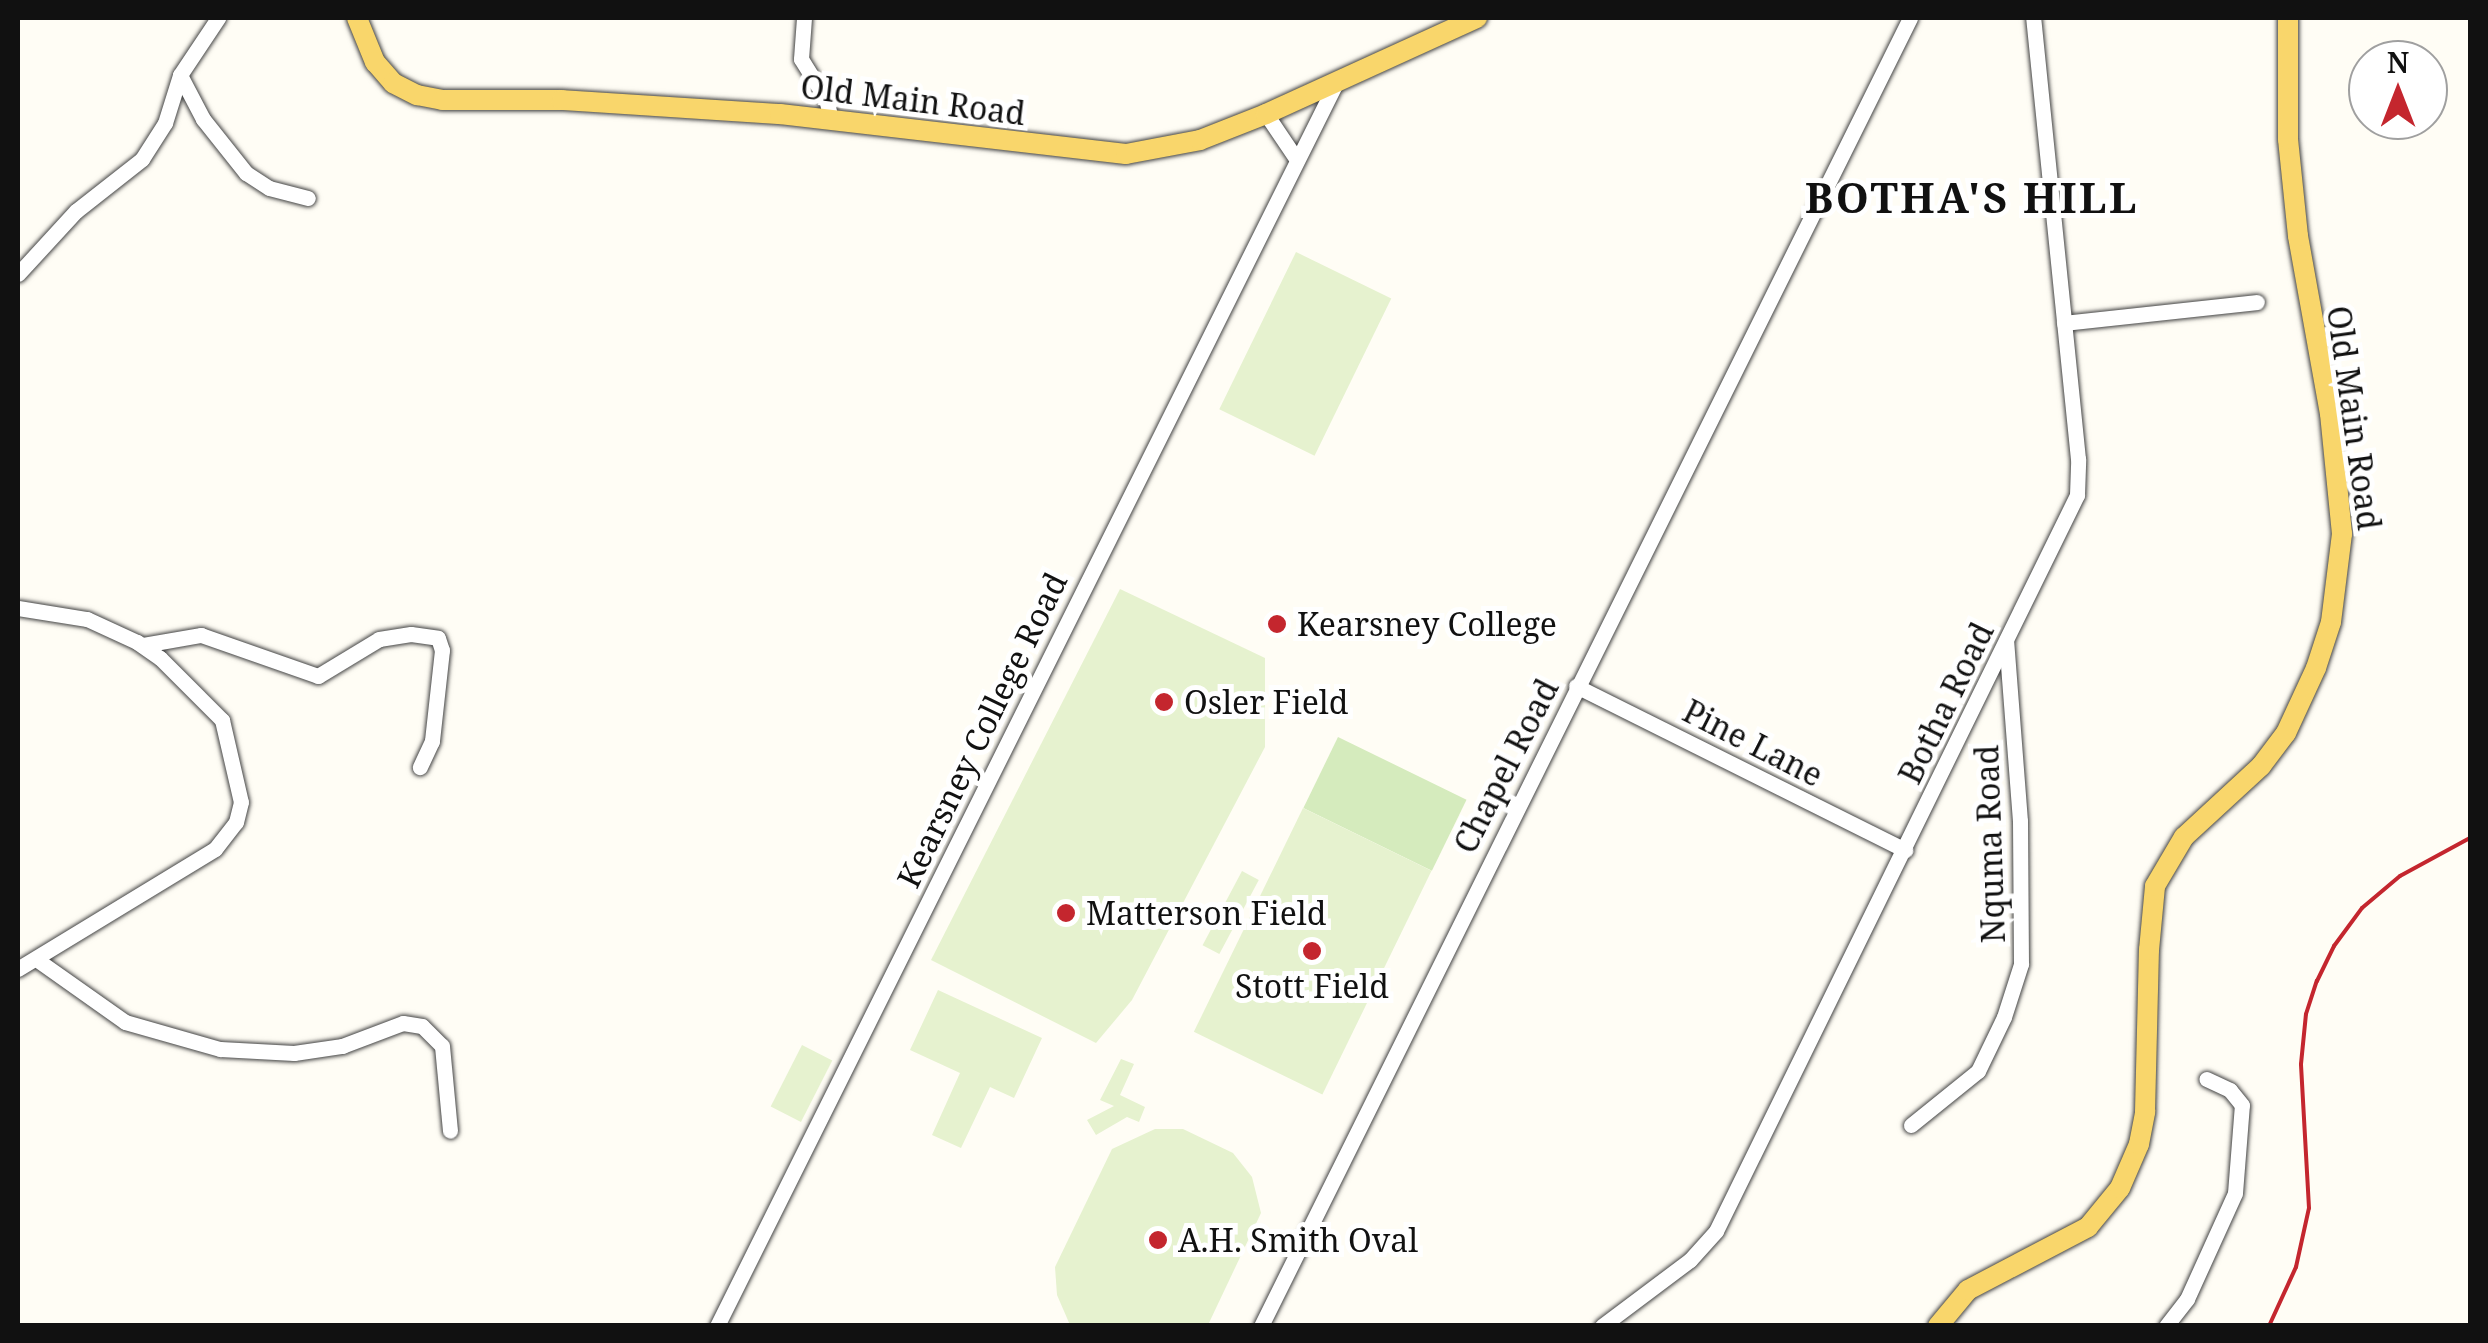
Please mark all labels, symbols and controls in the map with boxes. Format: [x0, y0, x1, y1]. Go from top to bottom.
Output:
north arrow [2348, 40, 2448, 140]
text: N [2387, 43, 2409, 81]
street label: Old Main Road [799, 67, 1027, 133]
district label: BOTHA'S HILL [1805, 172, 2139, 222]
street label: Old Main Road [2319, 303, 2389, 533]
street label: Kearsney College Road [889, 566, 1075, 894]
place label: Kearsney College [1297, 605, 1557, 643]
marker: Kearsney College [1266, 613, 1288, 635]
street label: Botha Road [1891, 616, 2001, 790]
street label: Chapel Road [1446, 673, 1566, 859]
place label: Osler Field [1184, 683, 1348, 721]
marker: Osler Field [1153, 691, 1175, 713]
street label: Pine Lane [1677, 692, 1829, 794]
street label: Nquma Road [1967, 744, 2013, 944]
place label: Matterson Field [1086, 894, 1326, 932]
marker: Matterson Field [1055, 902, 1077, 924]
marker: Stott Field [1301, 940, 1323, 962]
place label: Stott Field [1235, 967, 1389, 1005]
place label: A.H. Smith Oval [1178, 1221, 1418, 1259]
marker: A.H. Smith Oval [1147, 1229, 1169, 1251]

